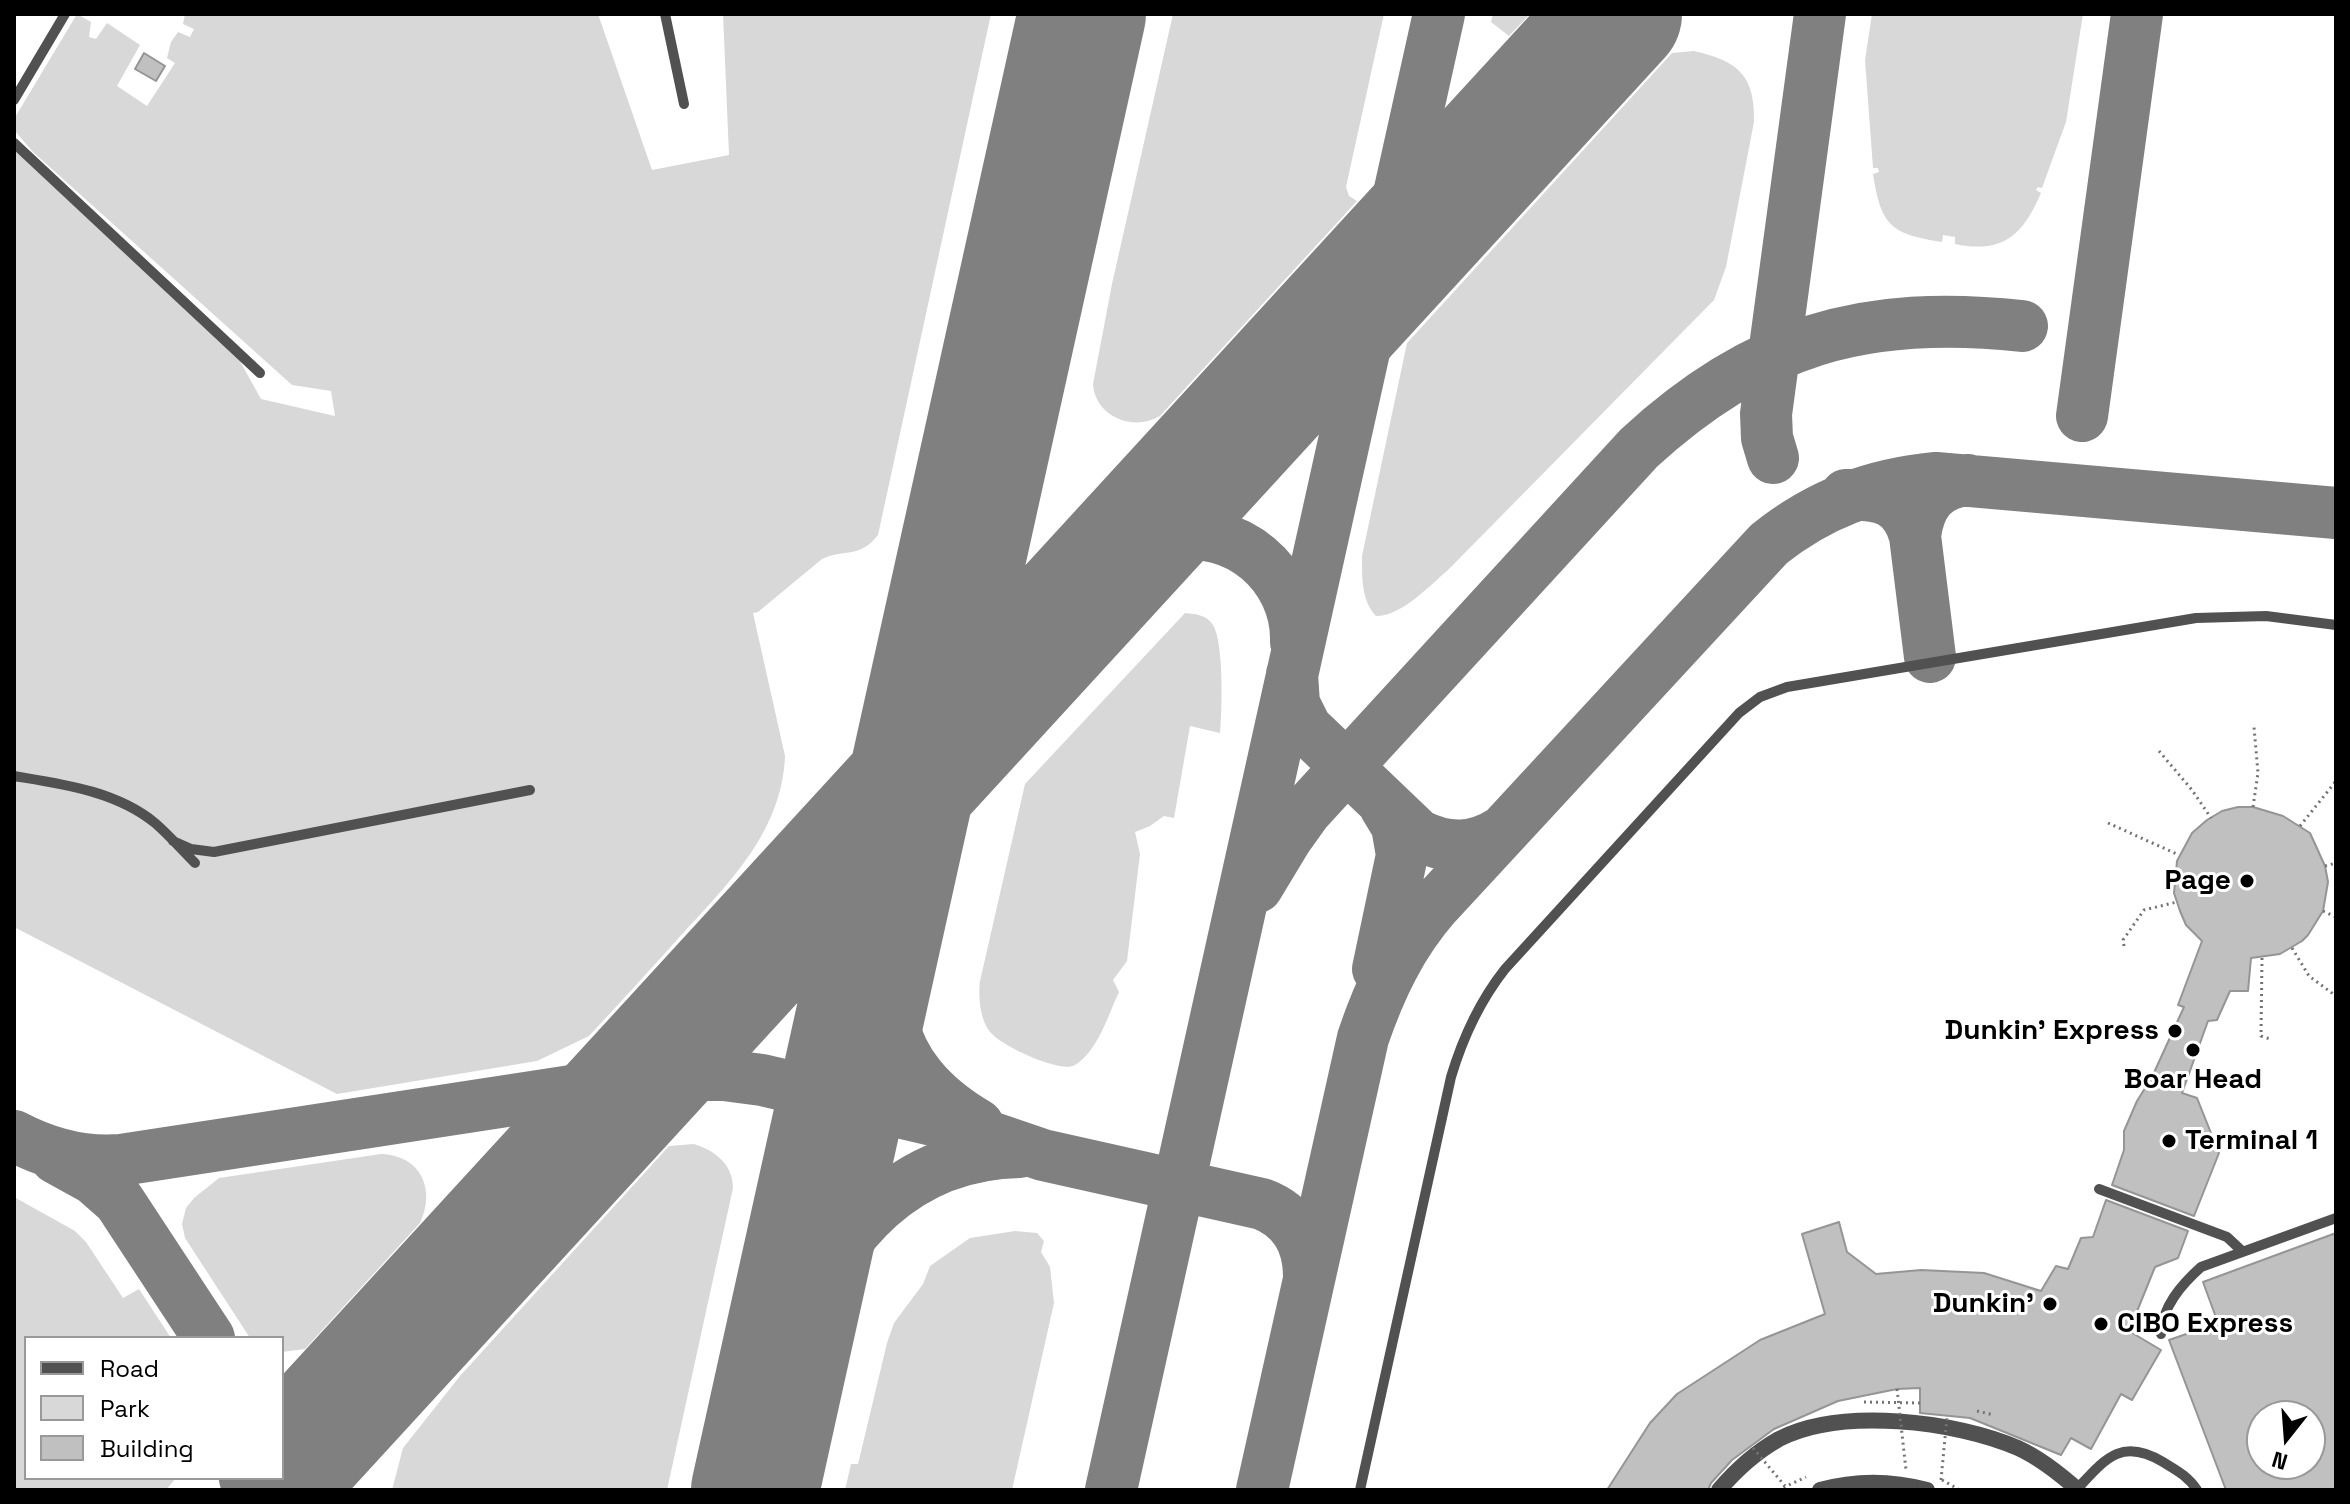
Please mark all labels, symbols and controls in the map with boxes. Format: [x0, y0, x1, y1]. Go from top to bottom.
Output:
place label: Page [2164, 864, 2231, 898]
marker: Page [2238, 872, 2256, 890]
place label: Dunkin' Express [1944, 1014, 2159, 1048]
marker: Dunkin' Express [2166, 1022, 2184, 1040]
marker: Boar Head [2184, 1041, 2202, 1059]
place label: Boar Head [2124, 1063, 2262, 1097]
place label: Terminal 1 [2185, 1124, 2318, 1158]
marker: Terminal 1 [2160, 1132, 2178, 1150]
place label: Dunkin' [1933, 1287, 2034, 1321]
marker: Dunkin' [2041, 1295, 2059, 1313]
place label: CIBO Express [2117, 1307, 2293, 1341]
marker: CIBO Express [2092, 1315, 2110, 1333]
legend [24, 1336, 284, 1480]
text: Road [100, 1353, 159, 1384]
text: Park [100, 1393, 150, 1424]
north arrow [2246, 1400, 2326, 1480]
text: Building [100, 1433, 194, 1464]
text: N [2268, 1445, 2291, 1477]

